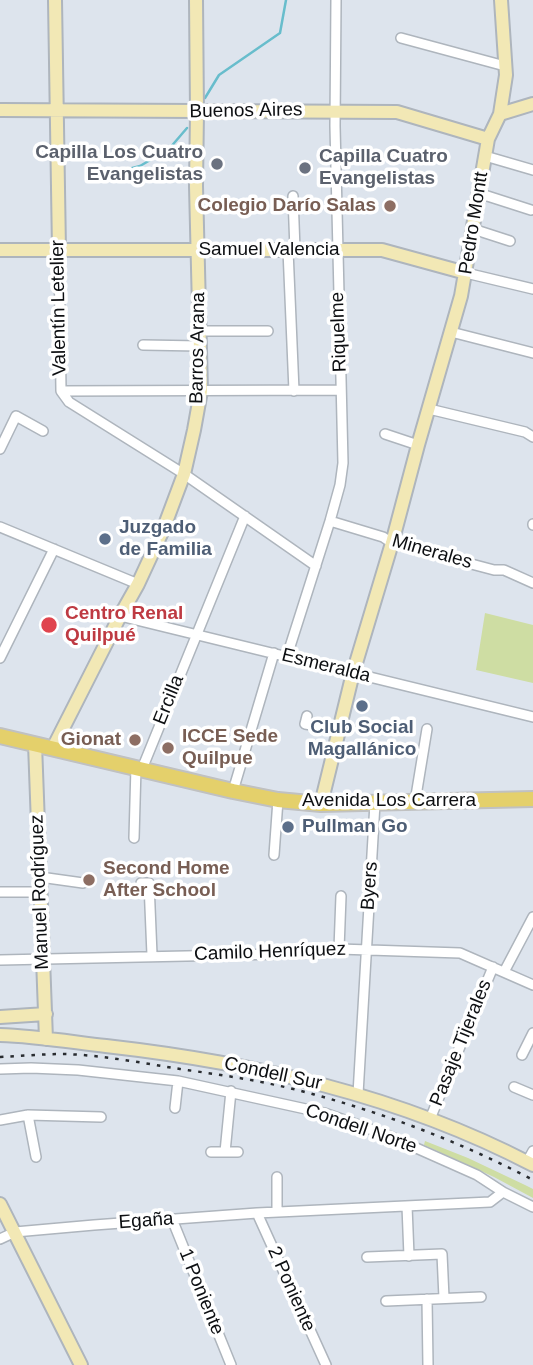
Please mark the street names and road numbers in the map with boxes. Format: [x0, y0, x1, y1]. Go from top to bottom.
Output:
street label: Buenos Aires [189, 99, 303, 123]
street label: Pedro Montt [455, 170, 493, 276]
street label: Samuel Valencia [198, 239, 340, 261]
street label: Valentín Letelier [46, 240, 72, 376]
street label: Riquelme [326, 291, 352, 373]
street label: Barros Arana [186, 292, 210, 404]
street label: Minerales [389, 530, 475, 574]
street label: Esmeralda [279, 644, 373, 688]
street label: Ercilla [149, 672, 189, 728]
street label: Avenida Los Carrera [302, 790, 476, 812]
street label: Manuel Rodríguez [26, 814, 54, 970]
street label: Byers [357, 861, 383, 911]
street label: Camilo Henríquez [194, 938, 346, 966]
street label: Pasaje Tijerales [425, 976, 497, 1110]
street label: Condell Sur [222, 1053, 324, 1095]
street label: Condell Norte [302, 1099, 420, 1159]
street label: Egaña [118, 1208, 174, 1234]
street label: 2 Poniente [262, 1243, 320, 1335]
street label: 1 Poniente [173, 1246, 229, 1338]

